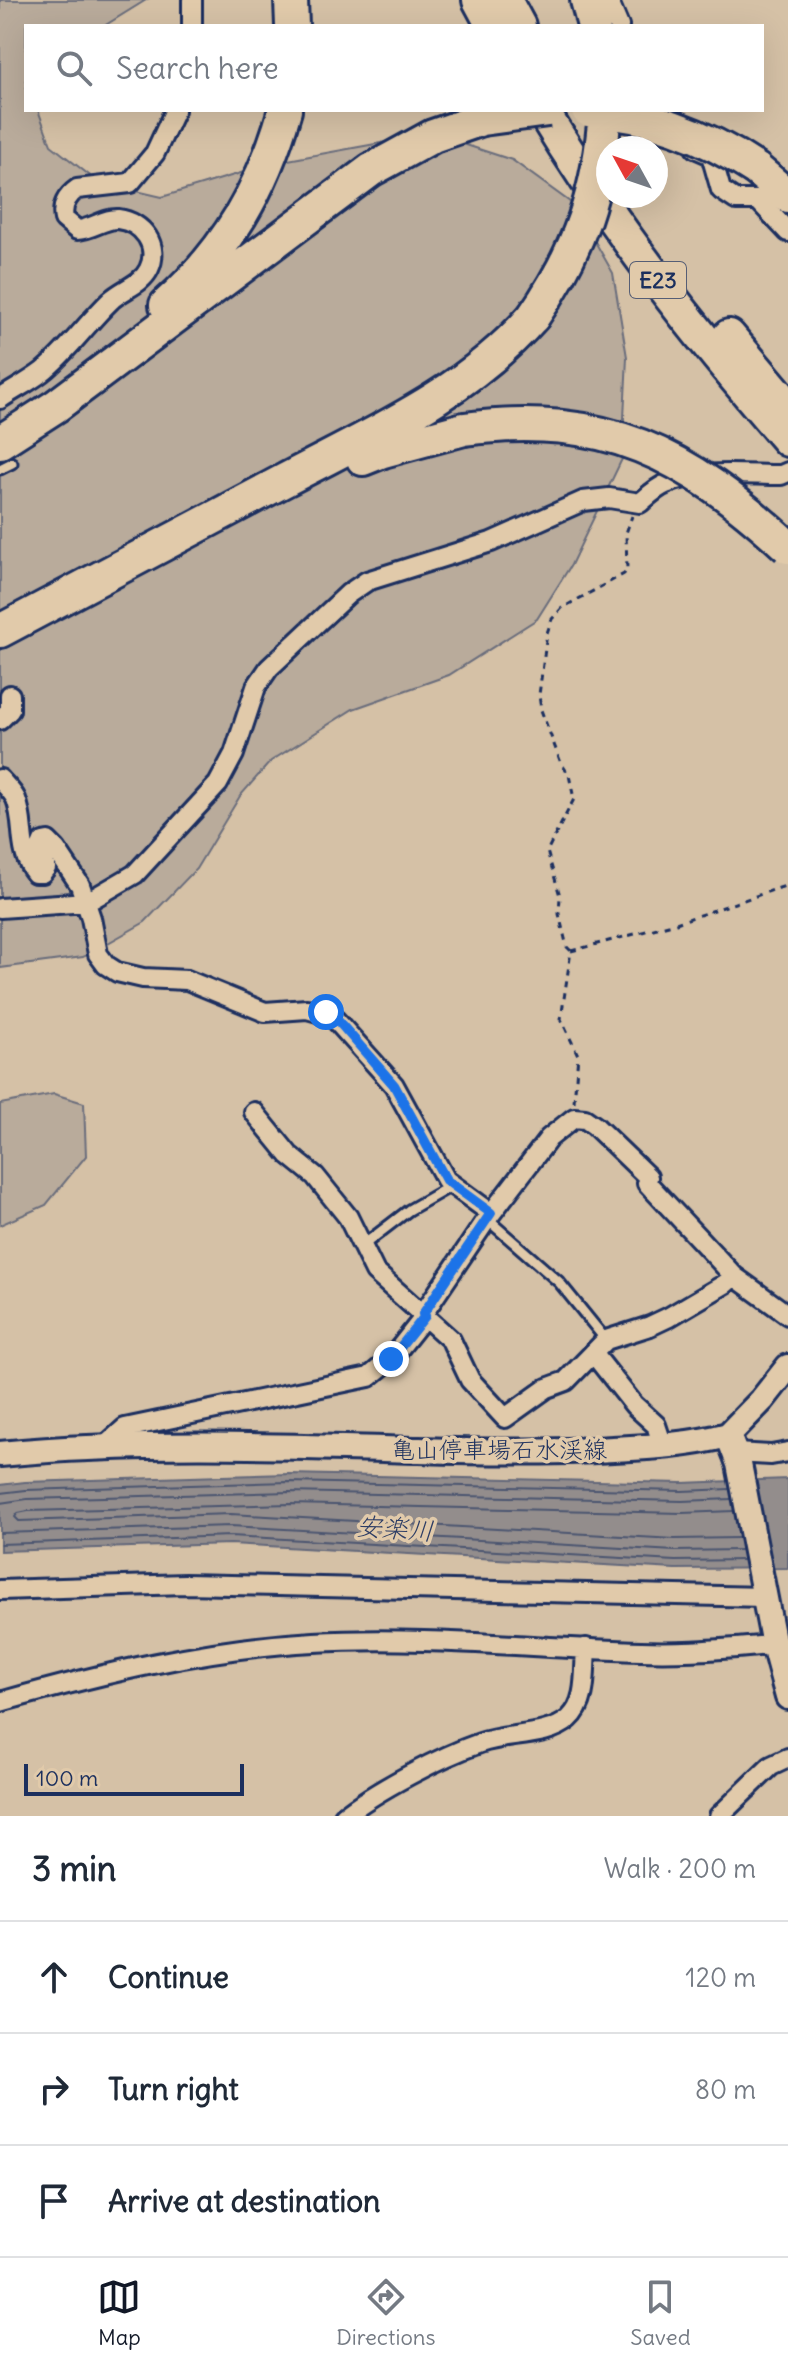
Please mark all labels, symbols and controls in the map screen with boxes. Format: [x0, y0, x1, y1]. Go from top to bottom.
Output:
search box [24, 24, 764, 112]
icon: search [52, 46, 96, 90]
text: Search here [116, 49, 279, 87]
north arrow [596, 136, 668, 208]
road number: E23 [630, 262, 686, 298]
route start [308, 994, 344, 1030]
route end [373, 1341, 409, 1377]
street label: 亀山停車場石水渓線 [391, 1434, 607, 1464]
water label: 安楽川 [355, 1509, 435, 1547]
scale bar [24, 1760, 244, 1796]
text: 100 m [36, 1764, 98, 1792]
text: 3 min [32, 1847, 117, 1890]
text: Walk · 200 m [604, 1852, 756, 1885]
icon: ahead [32, 1955, 76, 1999]
text: Continue [108, 1958, 229, 1996]
text: 120 m [685, 1961, 756, 1994]
icon: right [32, 2067, 76, 2111]
text: Turn right [108, 2070, 239, 2108]
text: 80 m [695, 2073, 756, 2106]
icon: arrive [32, 2179, 76, 2223]
text: Arrive at destination [108, 2182, 380, 2220]
tab: Map [97, 2275, 141, 2351]
tab: Directions [336, 2275, 436, 2351]
tab: Saved [630, 2275, 691, 2351]

